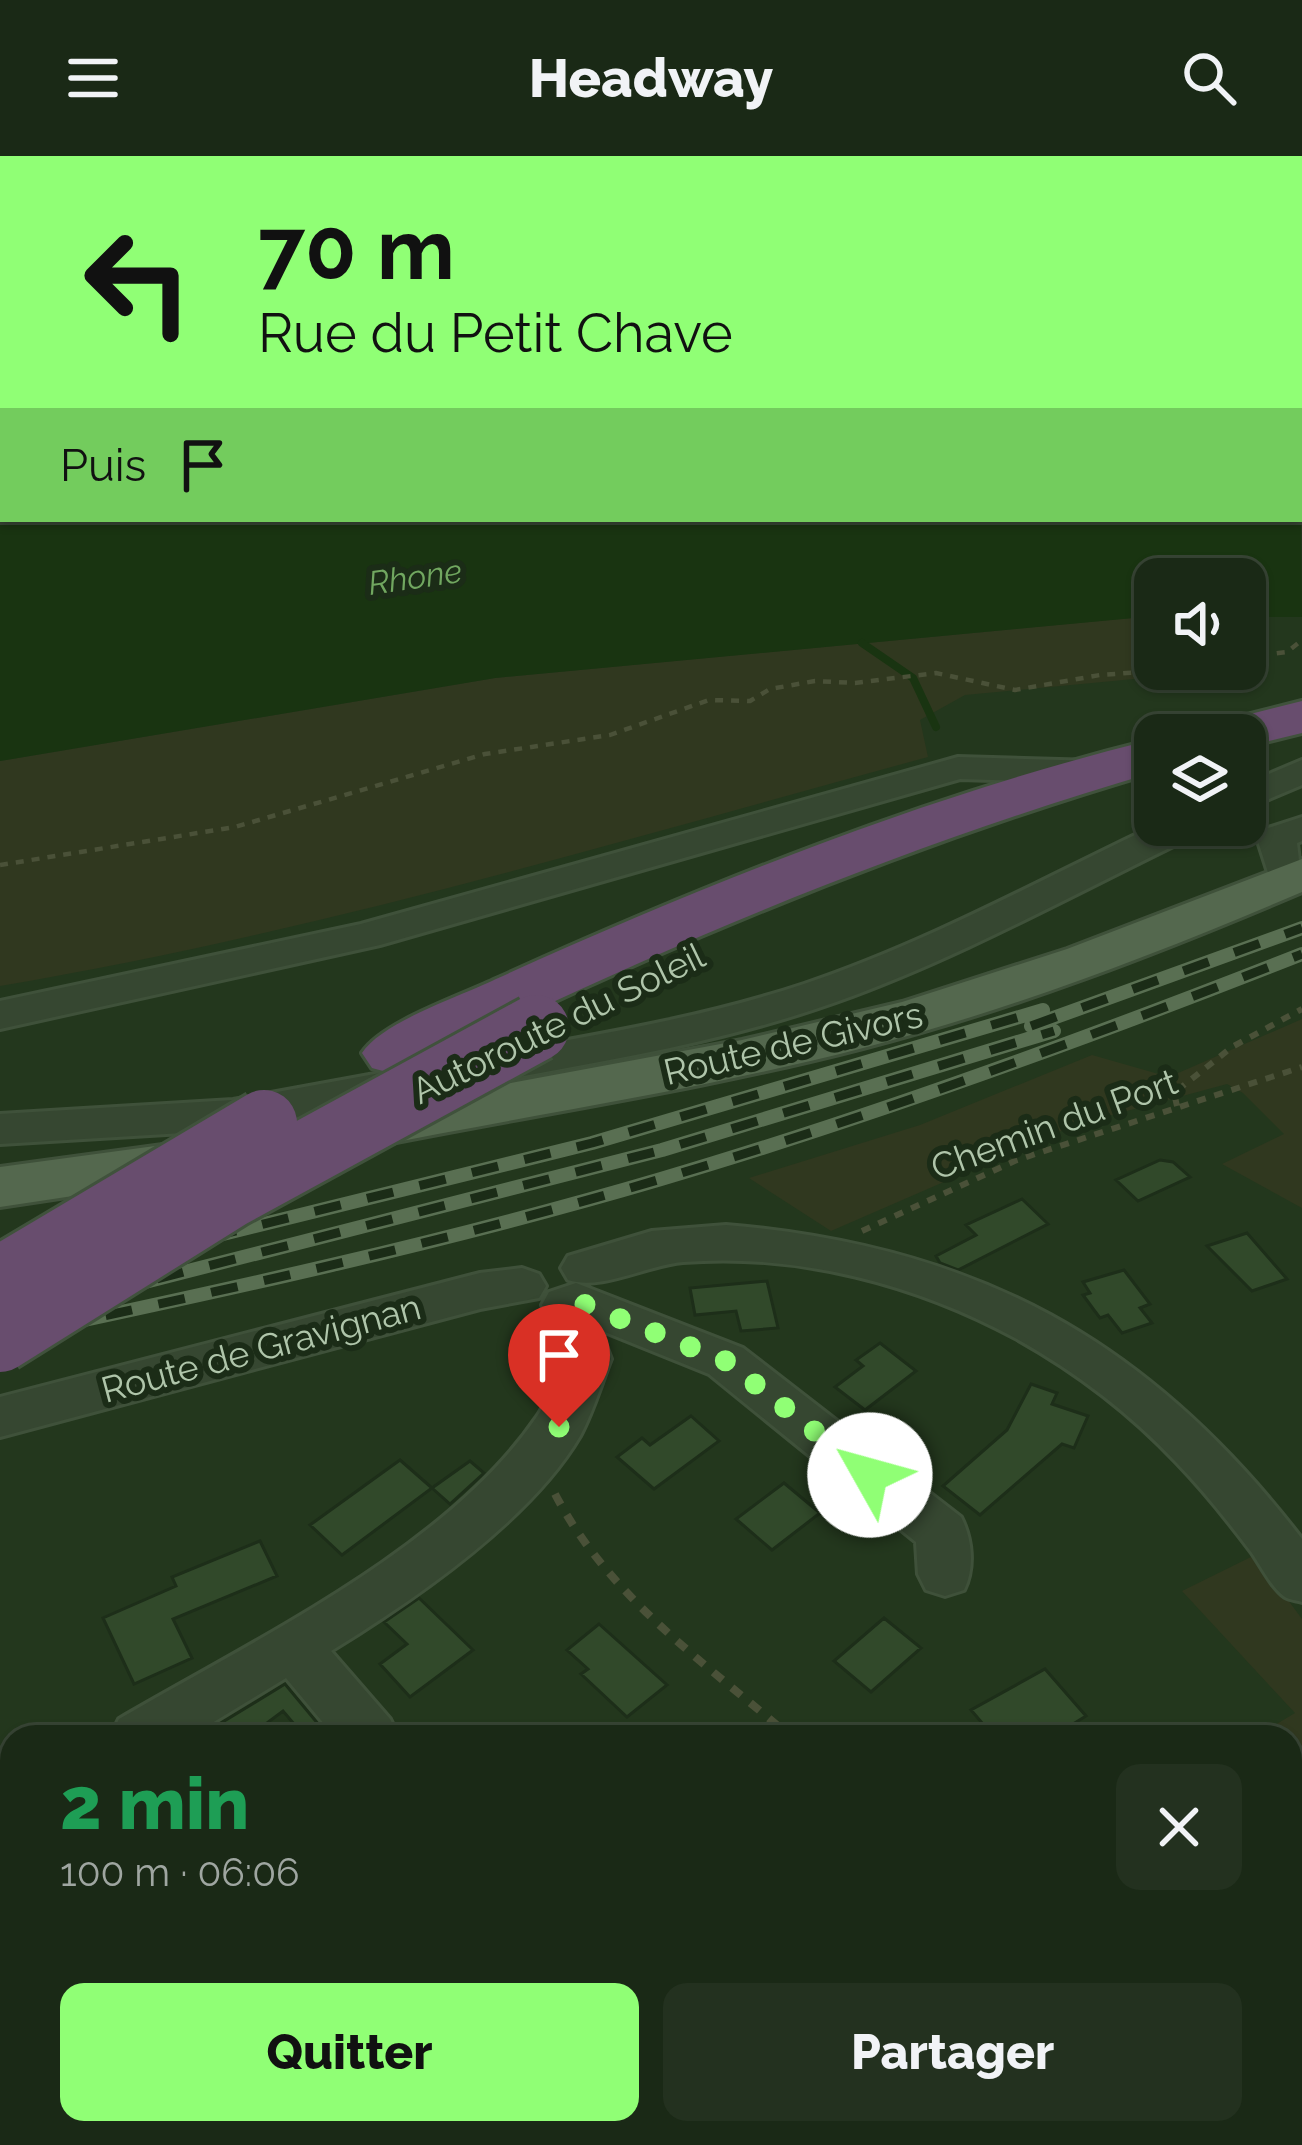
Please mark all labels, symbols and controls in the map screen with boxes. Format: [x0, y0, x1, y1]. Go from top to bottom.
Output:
icon: menu [60, 45, 126, 111]
icon: search [1176, 45, 1242, 111]
text: Headway [529, 46, 773, 110]
text: 70 m [258, 200, 455, 299]
icon: left [60, 204, 216, 360]
text: Rue du Petit Chave [258, 301, 733, 365]
icon: arrive [170, 432, 236, 498]
text: Puis [60, 439, 146, 492]
water label: Rhone [366, 551, 464, 603]
map controls [1134, 558, 1266, 846]
button: sound [1134, 558, 1266, 690]
button: layers [1134, 714, 1266, 846]
street label: Autoroute du Soleil [405, 934, 711, 1112]
street label: Route de Givors [660, 993, 926, 1093]
street label: Chemin du Port [925, 1060, 1183, 1188]
street label: Route de Gravignan [97, 1285, 425, 1411]
pin [508, 1304, 610, 1427]
icon: arrive [526, 1322, 592, 1388]
position arrow [807, 1412, 933, 1538]
text: 2 min [60, 1761, 249, 1846]
button: close [1116, 1764, 1242, 1890]
text: 100 m · 06:06 [60, 1849, 300, 1895]
button: Quitter [60, 1983, 639, 2121]
button: Partager [663, 1983, 1242, 2121]

